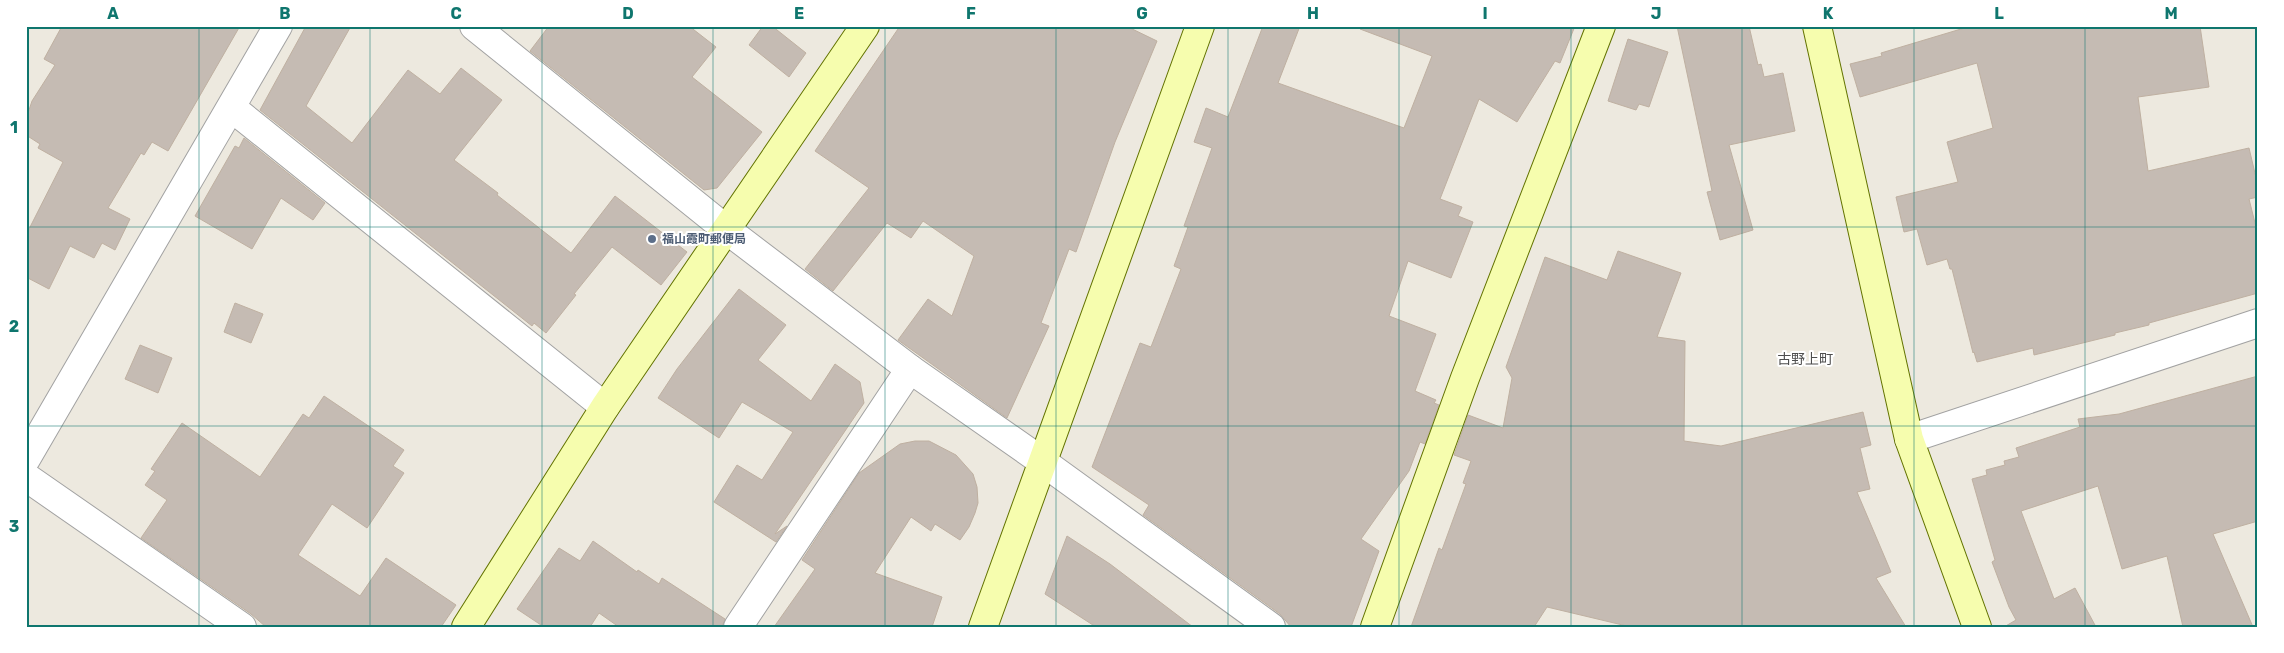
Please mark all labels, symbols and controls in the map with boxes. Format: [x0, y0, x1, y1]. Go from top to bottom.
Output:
text: A [107, 4, 119, 23]
text: B [279, 4, 291, 23]
text: C [450, 4, 462, 23]
text: D [622, 4, 634, 23]
text: E [794, 4, 804, 23]
text: F [966, 4, 976, 23]
text: G [1136, 4, 1148, 23]
text: H [1307, 4, 1319, 23]
text: I [1482, 4, 1488, 23]
text: J [1651, 4, 1661, 23]
text: K [1823, 4, 1834, 23]
text: L [1994, 4, 2004, 23]
text: M [2164, 4, 2178, 23]
text: 1 [10, 118, 18, 137]
place label: 福山霞町郵便局 [662, 232, 746, 246]
marker: 福山霞町郵便局 [646, 233, 658, 245]
text: 2 [9, 317, 19, 336]
district label: 古野上町 [1777, 351, 1833, 368]
text: 3 [9, 517, 19, 536]

